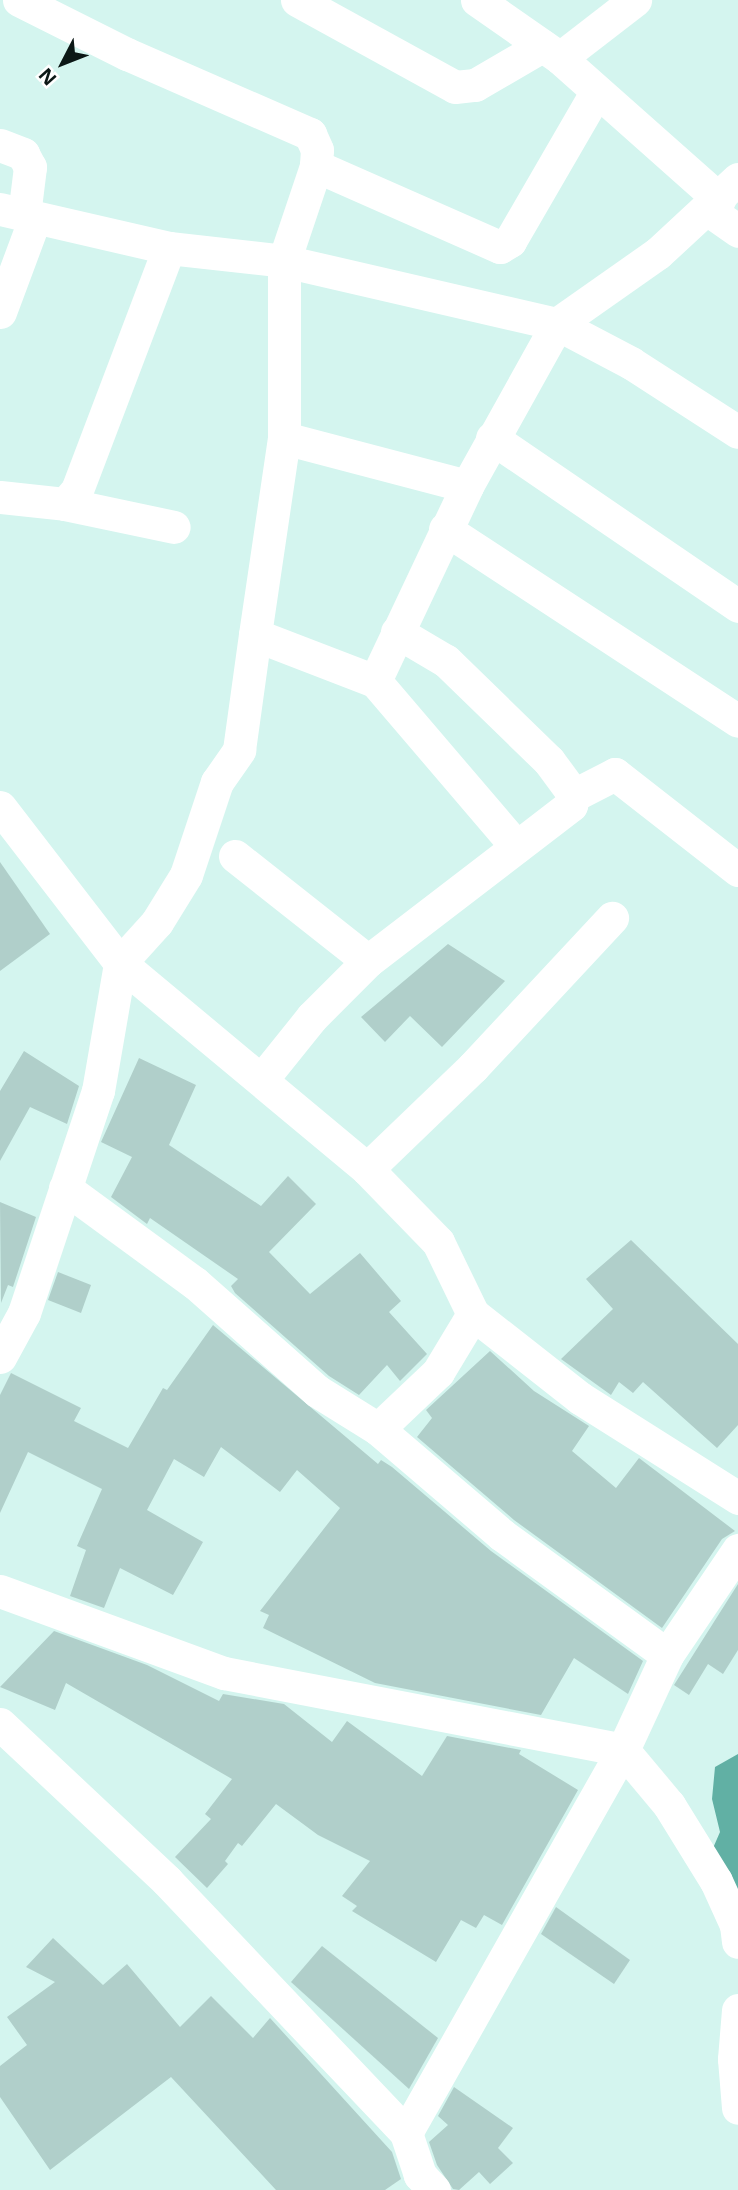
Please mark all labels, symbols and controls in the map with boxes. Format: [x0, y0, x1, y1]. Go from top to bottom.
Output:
north arrow [28, 28, 98, 98]
text: N [33, 63, 62, 91]

